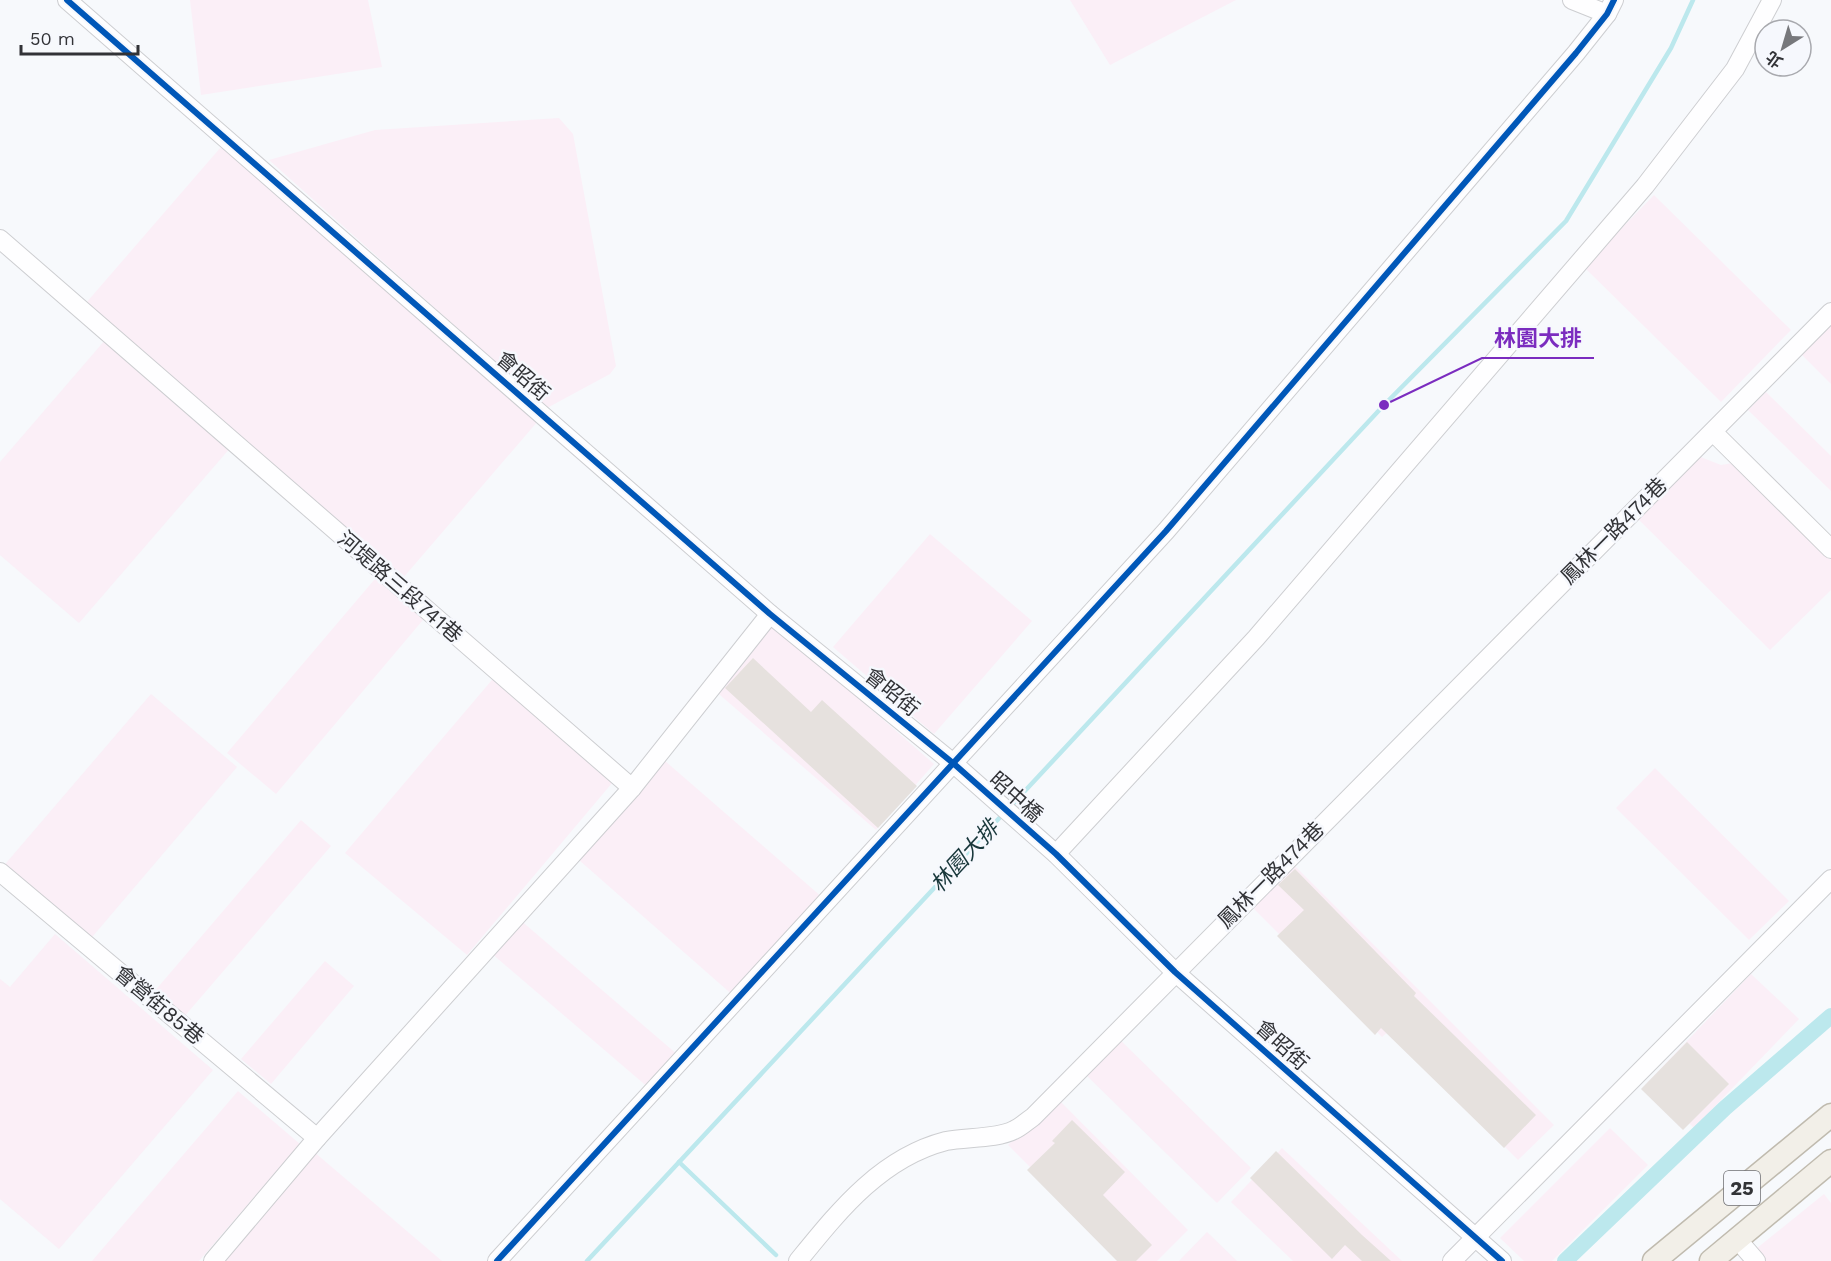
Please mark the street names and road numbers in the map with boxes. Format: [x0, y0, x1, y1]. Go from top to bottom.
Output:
street label: 會昭街 [491, 346, 555, 406]
street label: 鳳林一路474巷 [1555, 472, 1672, 589]
street label: 河堤路三段741巷 [333, 526, 468, 648]
street label: 會昭街 [860, 662, 925, 721]
street label: 昭中橋 [985, 766, 1048, 827]
street label: 鳳林一路474巷 [1212, 816, 1329, 933]
street label: 會營街85巷 [109, 960, 209, 1049]
street label: 會昭街 [1251, 1014, 1314, 1075]
road number: 25 [1724, 1171, 1760, 1205]

